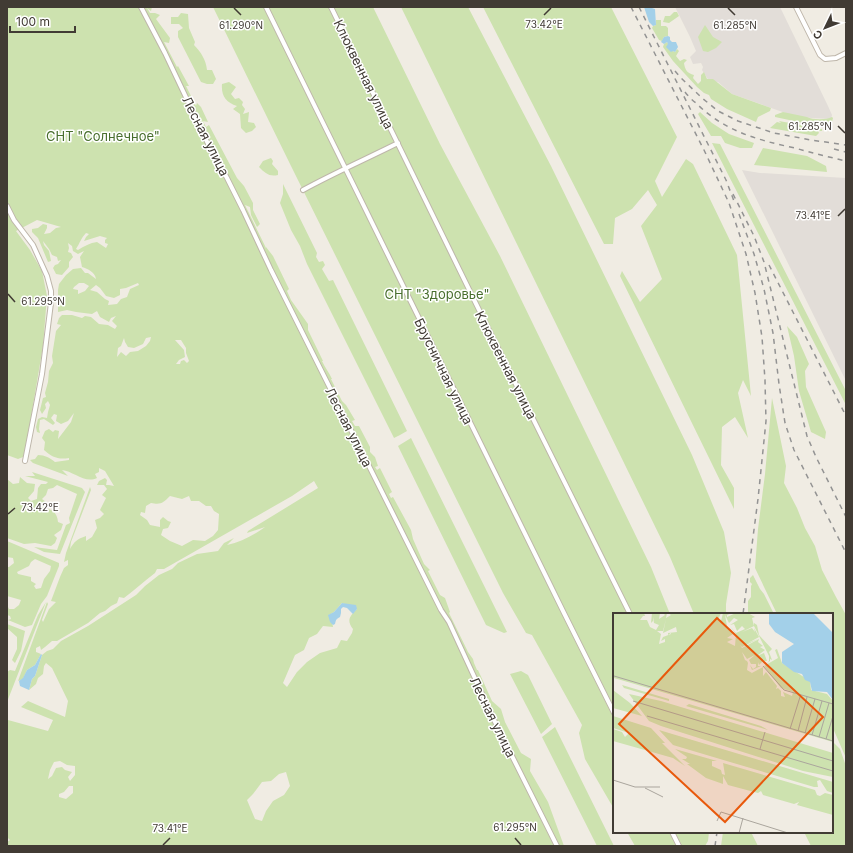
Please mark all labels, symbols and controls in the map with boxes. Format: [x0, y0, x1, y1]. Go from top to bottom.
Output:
scale bar [10, 8, 75, 34]
north arrow [805, 8, 845, 48]
text: 100 m [16, 14, 50, 29]
street label: Клюквенная улица [331, 17, 397, 131]
text: 73.42°E [525, 18, 563, 30]
text: 61.290°N [219, 19, 263, 31]
text: 61.285°N [713, 19, 757, 31]
text: С [810, 27, 826, 43]
street label: Лесная улица [179, 93, 233, 179]
text: 61.285°N [788, 120, 832, 132]
park label: СНТ "Солнечное" [46, 128, 160, 144]
text: 73.41°E [795, 209, 831, 221]
park label: СНТ "Здоровье" [384, 286, 490, 302]
text: 61.295°N [21, 295, 65, 307]
street label: Клюквенная улица [472, 308, 540, 422]
street label: Брусничная улица [411, 315, 477, 427]
street label: Лесная улица [322, 384, 376, 470]
text: 73.42°E [21, 501, 59, 513]
inset map [613, 613, 833, 833]
street label: Лесная улица [467, 674, 519, 760]
text: 61.295°N [493, 821, 537, 833]
text: 73.41°E [152, 822, 188, 834]

